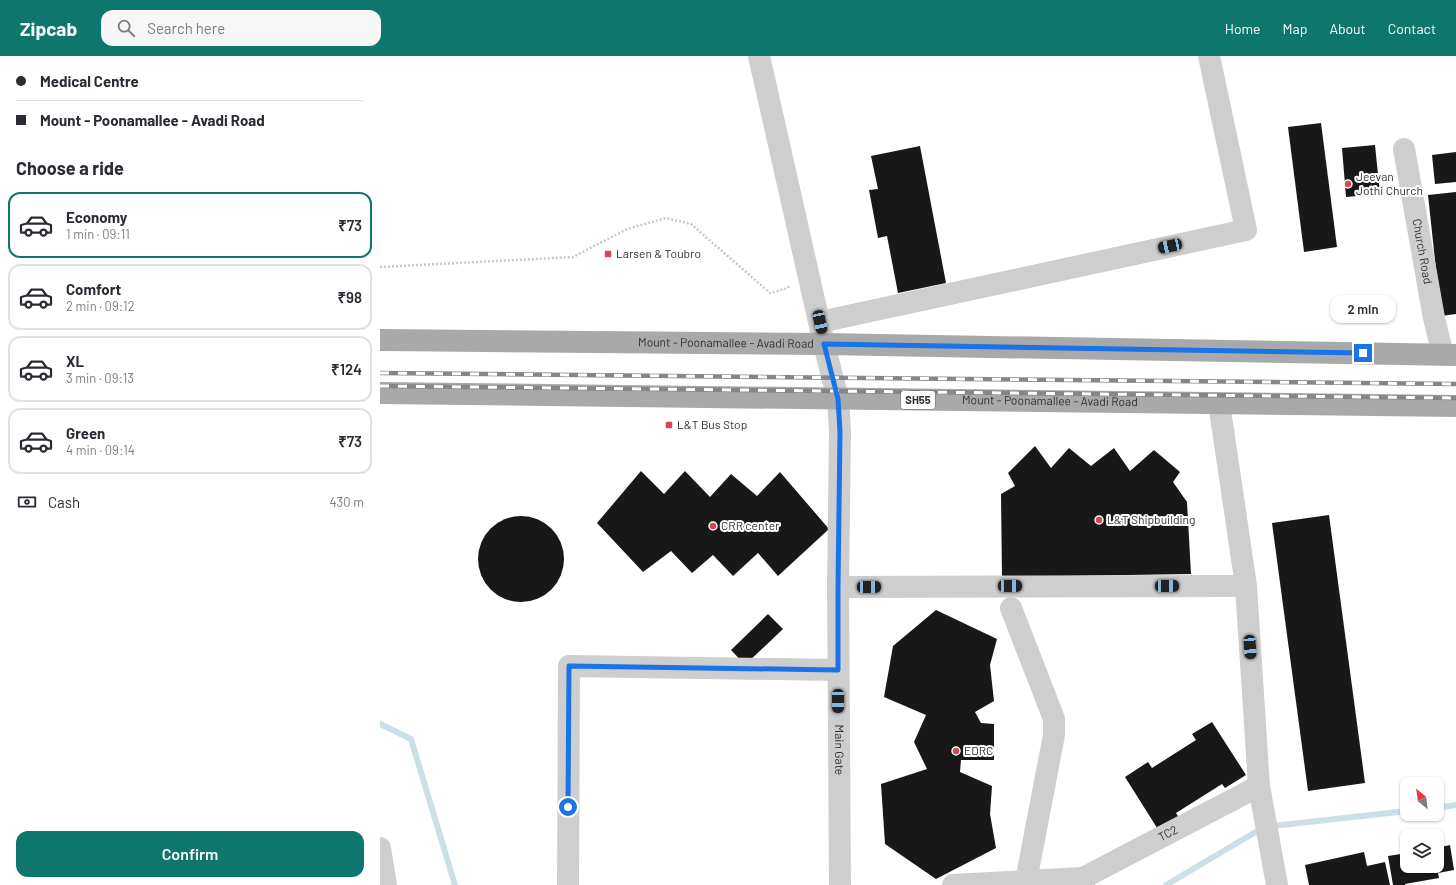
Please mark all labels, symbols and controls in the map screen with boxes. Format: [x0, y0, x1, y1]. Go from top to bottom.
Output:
search box [101, 10, 381, 46]
text: Zipcab [20, 17, 77, 40]
icon: search [115, 17, 137, 39]
text: Search here [147, 19, 225, 37]
text: Home [1225, 20, 1261, 37]
text: Map [1283, 20, 1307, 37]
text: About [1329, 20, 1366, 37]
text: Contact [1388, 20, 1436, 37]
text: Medical Centre [40, 72, 139, 90]
text: Mount - Poonamallee - Avadi Road [40, 111, 265, 129]
text: Choose a ride [16, 157, 124, 179]
place label: Jeevan Jothi Church [1356, 169, 1423, 197]
marker: Jeevan Jothi Church [1343, 179, 1353, 189]
icon: car [18, 207, 54, 243]
text: Economy [66, 208, 127, 226]
text: ₹73 [338, 216, 362, 234]
street label: Church Road [1410, 217, 1436, 285]
text: 1 min · 09:11 [66, 226, 130, 242]
car [1157, 238, 1183, 254]
place label: Larsen & Toubro [616, 246, 701, 260]
marker: Larsen & Toubro [603, 249, 613, 259]
icon: car [18, 279, 54, 315]
text: Comfort [66, 280, 121, 298]
text: ₹98 [338, 288, 362, 306]
callout: 2 min [1330, 295, 1396, 323]
text: 2 min · 09:12 [66, 298, 135, 314]
text: 2 min [1348, 301, 1378, 317]
car [812, 309, 828, 335]
street label: Mount - Poonamallee - Avadi Road [638, 334, 814, 350]
route end [1354, 344, 1372, 362]
icon: car [18, 351, 54, 387]
text: XL [66, 352, 84, 370]
text: ₹124 [331, 360, 362, 378]
text: 3 min · 09:13 [66, 370, 134, 386]
road number: SH55 [901, 391, 935, 409]
street label: Mount - Poonamallee - Avadi Road [962, 392, 1138, 408]
place label: L&T Bus Stop [677, 417, 747, 431]
marker: L&T Bus Stop [664, 420, 674, 430]
icon: car [18, 423, 54, 459]
text: Green [66, 424, 105, 442]
text: ₹73 [338, 432, 362, 450]
text: 4 min · 09:14 [66, 442, 135, 458]
icon: cash [16, 491, 38, 513]
text: Cash [48, 493, 80, 511]
text: 430 m [329, 494, 364, 510]
place label: L&T Shipbuilding [1107, 512, 1195, 526]
marker: L&T Shipbuilding [1094, 515, 1104, 525]
place label: CRR center [721, 518, 780, 532]
marker: CRR center [708, 521, 718, 531]
car [998, 580, 1022, 592]
car [1155, 580, 1179, 592]
car [857, 581, 881, 593]
car [1243, 635, 1257, 659]
car [832, 689, 844, 713]
street label: Main Gate [833, 725, 847, 775]
place label: EDRC [964, 743, 993, 757]
marker: EDRC [951, 746, 961, 756]
north arrow [1400, 777, 1444, 821]
map controls [1400, 777, 1444, 873]
route start [559, 798, 577, 816]
street label: TC2 [1155, 822, 1180, 844]
button: layers [1400, 829, 1444, 873]
button: Confirm [16, 831, 364, 877]

